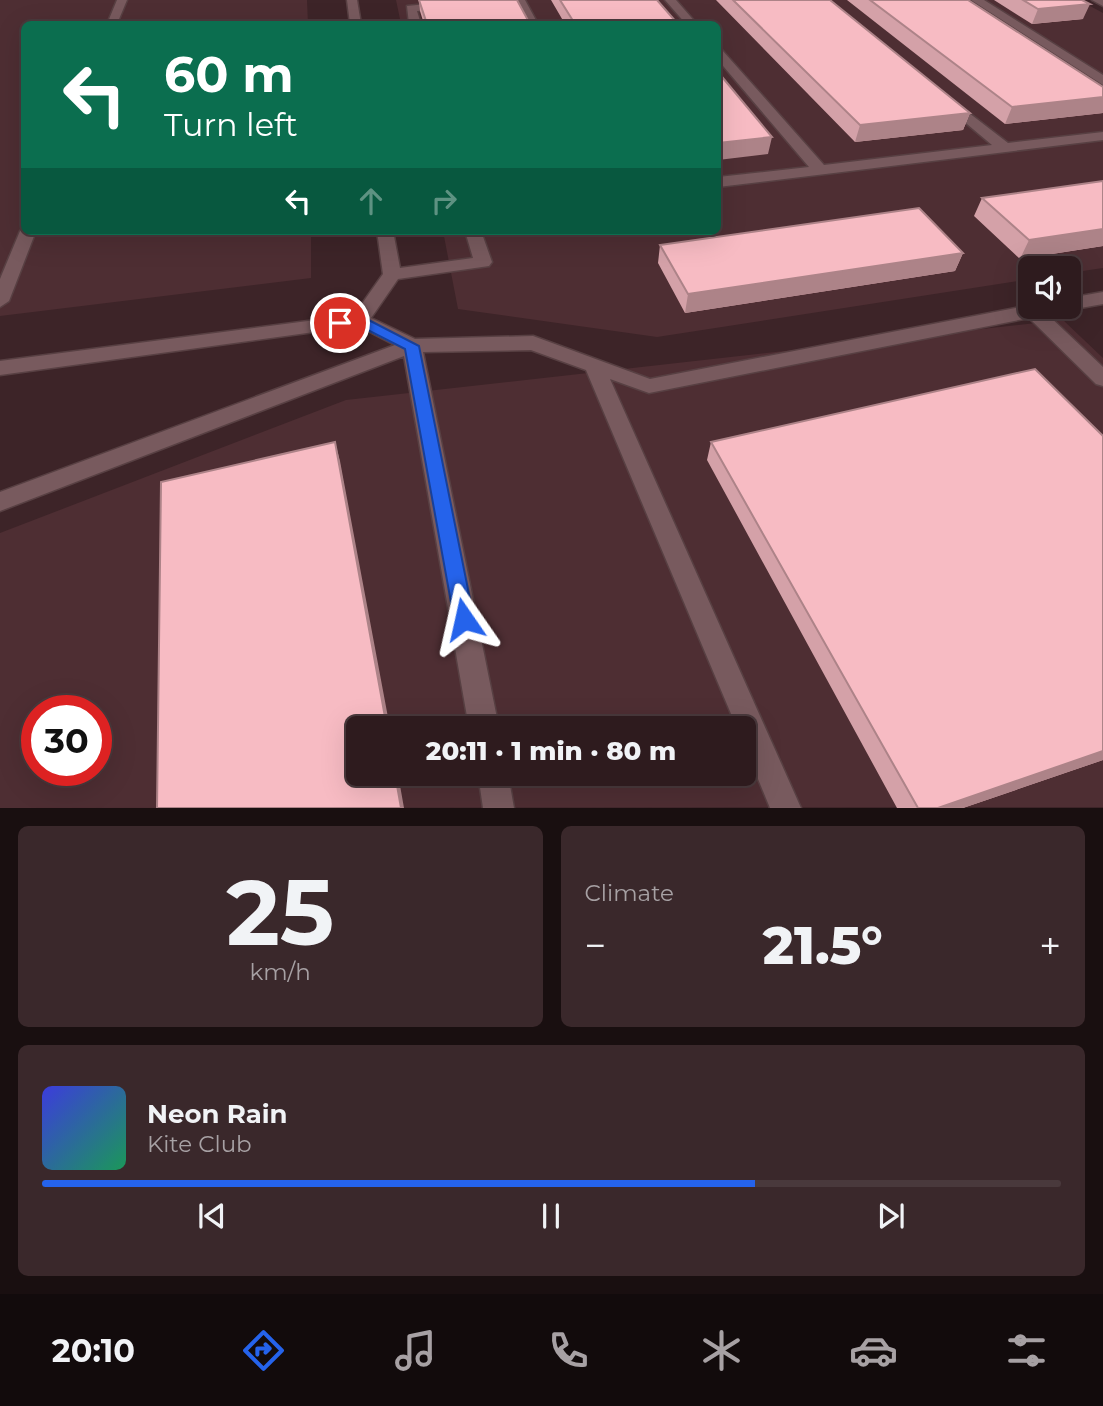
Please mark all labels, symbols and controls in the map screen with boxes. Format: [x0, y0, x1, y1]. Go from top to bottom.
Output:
text: 60 m [164, 45, 294, 104]
icon: left [49, 49, 140, 140]
text: Turn left [164, 105, 298, 144]
icon: left [279, 182, 317, 220]
icon: ahead [352, 182, 390, 220]
icon: right [425, 182, 463, 220]
map controls [1018, 256, 1081, 319]
button: sound [1018, 256, 1081, 319]
pin [310, 293, 370, 353]
icon: arrive [321, 304, 359, 342]
position arrow [427, 582, 501, 656]
speed limit sign: 30 [21, 695, 112, 786]
text: 20:11 · 1 min · 80 m [426, 735, 676, 767]
text: 25 [226, 857, 334, 968]
text: Climate [585, 879, 674, 907]
text: 21.5° [763, 914, 883, 977]
text: − [585, 922, 606, 969]
text: + [1039, 922, 1061, 969]
text: km/h [250, 958, 311, 986]
text: Neon Rain [147, 1098, 288, 1130]
text: Kite Club [147, 1130, 252, 1158]
icon: previous [193, 1197, 231, 1235]
icon: pause [532, 1197, 570, 1235]
icon: next [872, 1197, 910, 1235]
icon: directions [239, 1326, 288, 1375]
icon: music [391, 1326, 440, 1375]
icon: phone [544, 1326, 593, 1375]
icon: climate [697, 1326, 746, 1375]
icon: car [849, 1326, 898, 1375]
icon: filters [1002, 1326, 1051, 1375]
text: 20:10 [52, 1331, 135, 1370]

